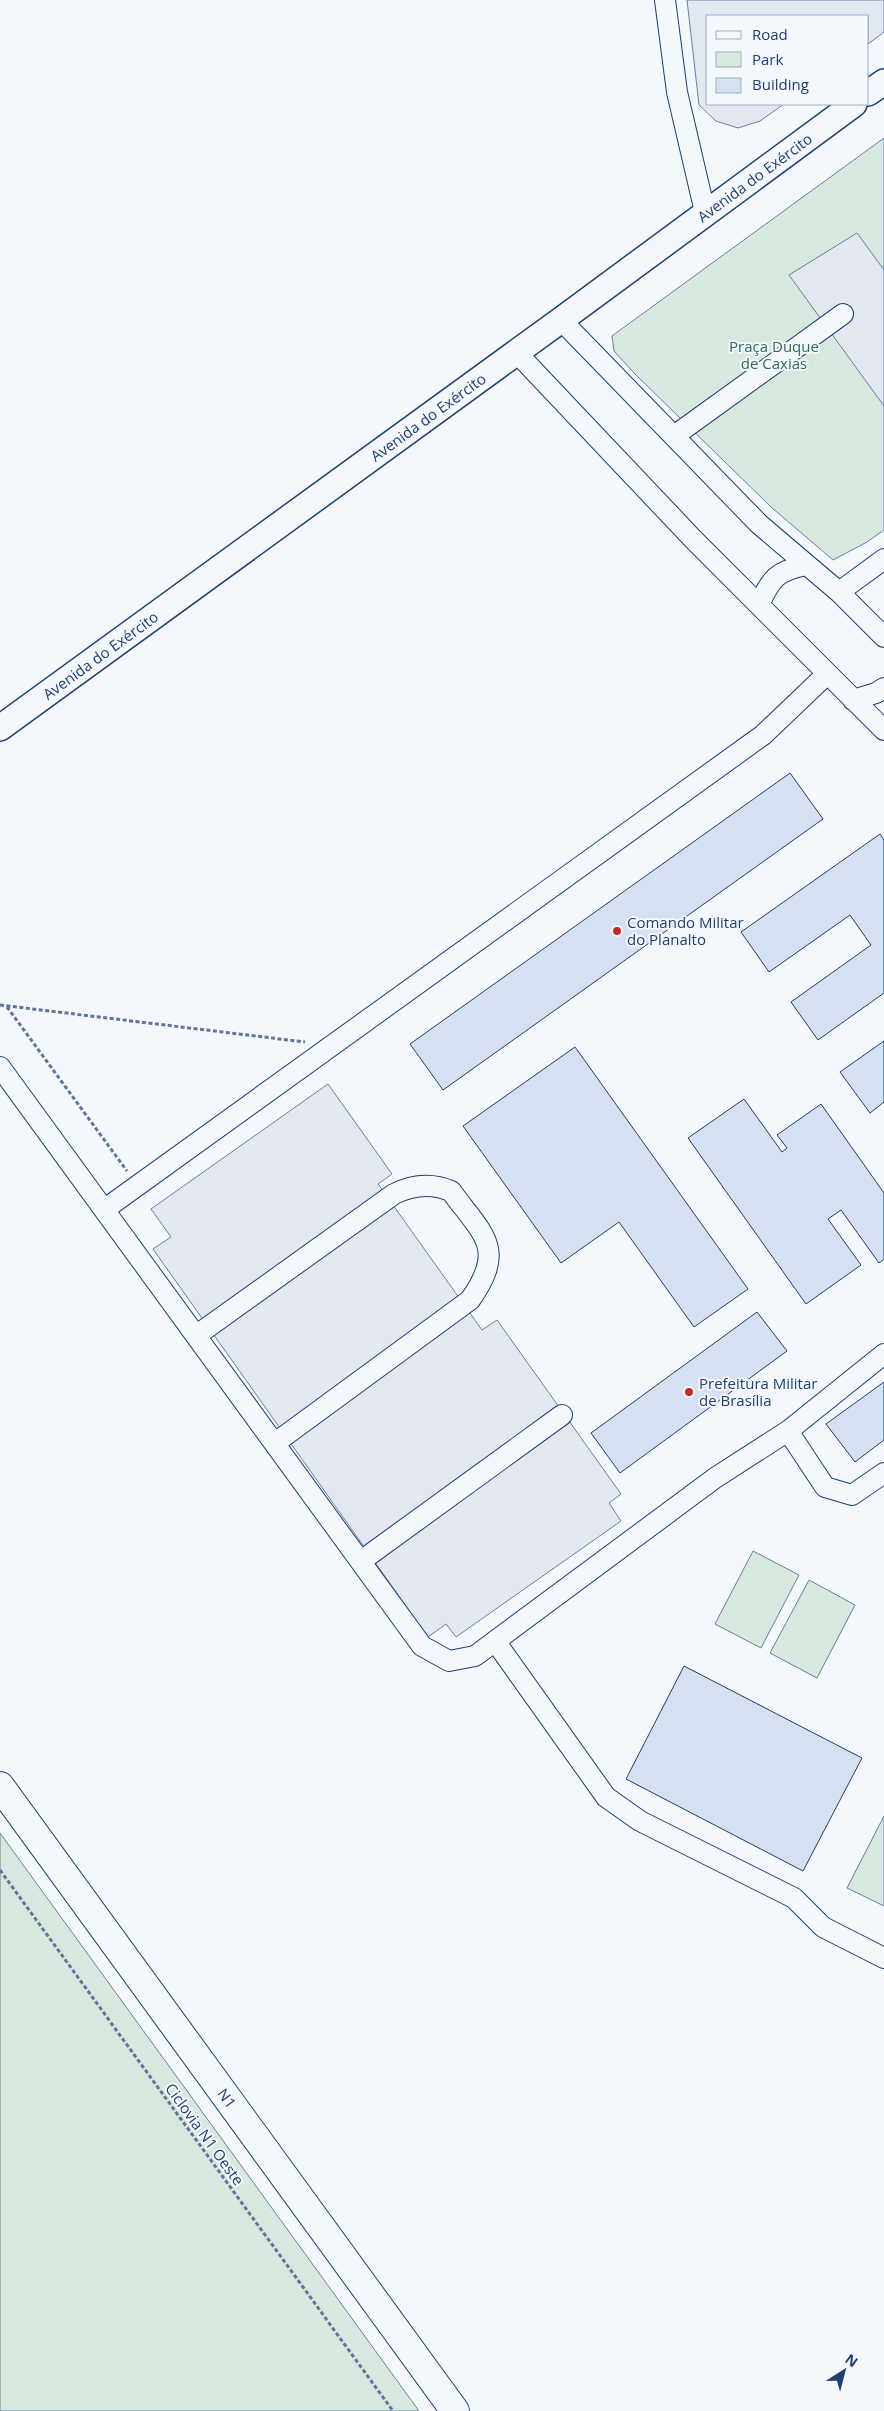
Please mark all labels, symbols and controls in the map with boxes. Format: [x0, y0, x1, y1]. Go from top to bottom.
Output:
legend [706, 15, 869, 105]
text: Road [752, 24, 788, 44]
text: Park [752, 49, 783, 69]
text: Building [752, 74, 809, 94]
street label: Avenida do Exército [693, 128, 816, 226]
park label: Praça Duque de Caxias [729, 336, 819, 373]
street label: Avenida do Exército [366, 368, 490, 466]
street label: Avenida do Exército [39, 606, 162, 704]
place label: Comando Militar do Planalto [627, 912, 744, 949]
marker: Comando Militar do Planalto [611, 925, 623, 937]
place label: Prefeitura Militar de Brasília [699, 1373, 817, 1410]
marker: Prefeitura Militar de Brasília [683, 1386, 695, 1398]
street label: Ciclovia N1 Oeste [161, 2079, 249, 2189]
street label: N1 [213, 2084, 241, 2112]
north arrow [819, 2346, 869, 2396]
text: N [842, 2349, 862, 2371]

